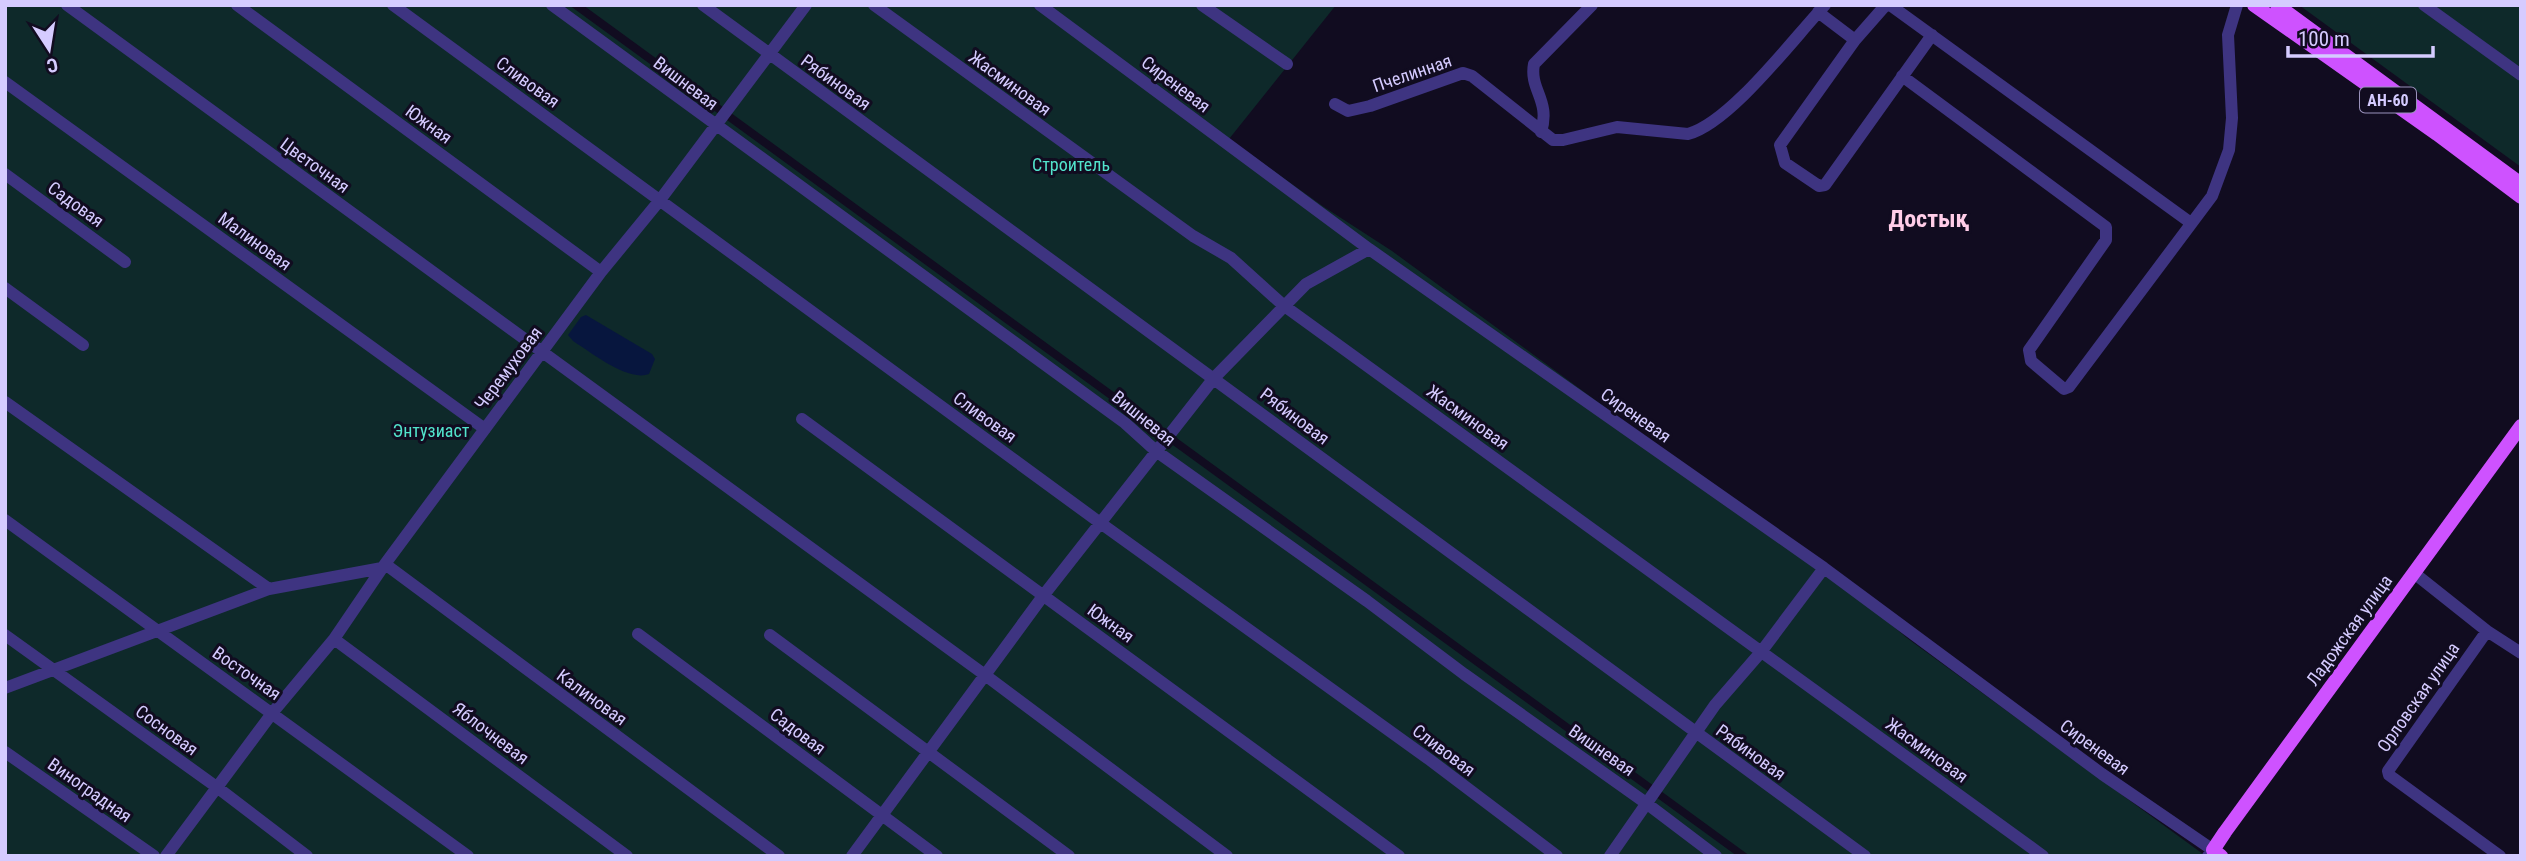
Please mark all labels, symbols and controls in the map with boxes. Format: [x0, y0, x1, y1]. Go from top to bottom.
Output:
north arrow [14, 14, 84, 84]
scale bar [2288, 14, 2433, 58]
text: 100 m [2298, 27, 2350, 51]
street label: Жасминовая [965, 46, 1055, 120]
street label: Рябиновая [797, 50, 875, 114]
street label: Пчелинная [1370, 50, 1454, 96]
street label: Сиреневая [1137, 51, 1215, 117]
street label: Сливовая [492, 52, 564, 112]
street label: Вишневая [649, 52, 723, 114]
text: С [45, 53, 60, 78]
road number: АН-60 [2360, 88, 2416, 113]
street label: Южная [402, 100, 456, 148]
street label: Цветочная [276, 133, 354, 197]
park label: Строитель [1032, 154, 1110, 175]
street label: Садовая [44, 177, 108, 231]
district label: Достық [1888, 205, 1970, 233]
street label: Малиновая [214, 207, 296, 275]
street label: Черемуховая [470, 322, 546, 414]
street label: Жасминовая [1423, 380, 1513, 454]
street label: Рябиновая [1256, 383, 1334, 449]
street label: Сиреневая [1597, 383, 1675, 447]
street label: Вишневая [1108, 386, 1180, 450]
street label: Сливовая [949, 387, 1021, 447]
park label: Энтузиаст [393, 420, 470, 441]
street label: Ладожская улица [2302, 570, 2396, 690]
street label: Южная [1084, 599, 1138, 647]
street label: Орловская улица [2372, 638, 2464, 756]
street label: Восточная [209, 642, 285, 704]
street label: Калиновая [553, 665, 631, 729]
street label: Яблочневая [449, 698, 533, 768]
street label: Сосновая [132, 700, 202, 760]
street label: Садовая [766, 703, 830, 759]
street label: Жасминовая [1882, 713, 1972, 787]
street label: Сиреневая [2056, 715, 2134, 779]
street label: Сливовая [1409, 720, 1479, 780]
street label: Вишневая [1565, 720, 1639, 780]
street label: Рябиновая [1712, 720, 1790, 784]
street label: Виноградная [44, 753, 136, 827]

